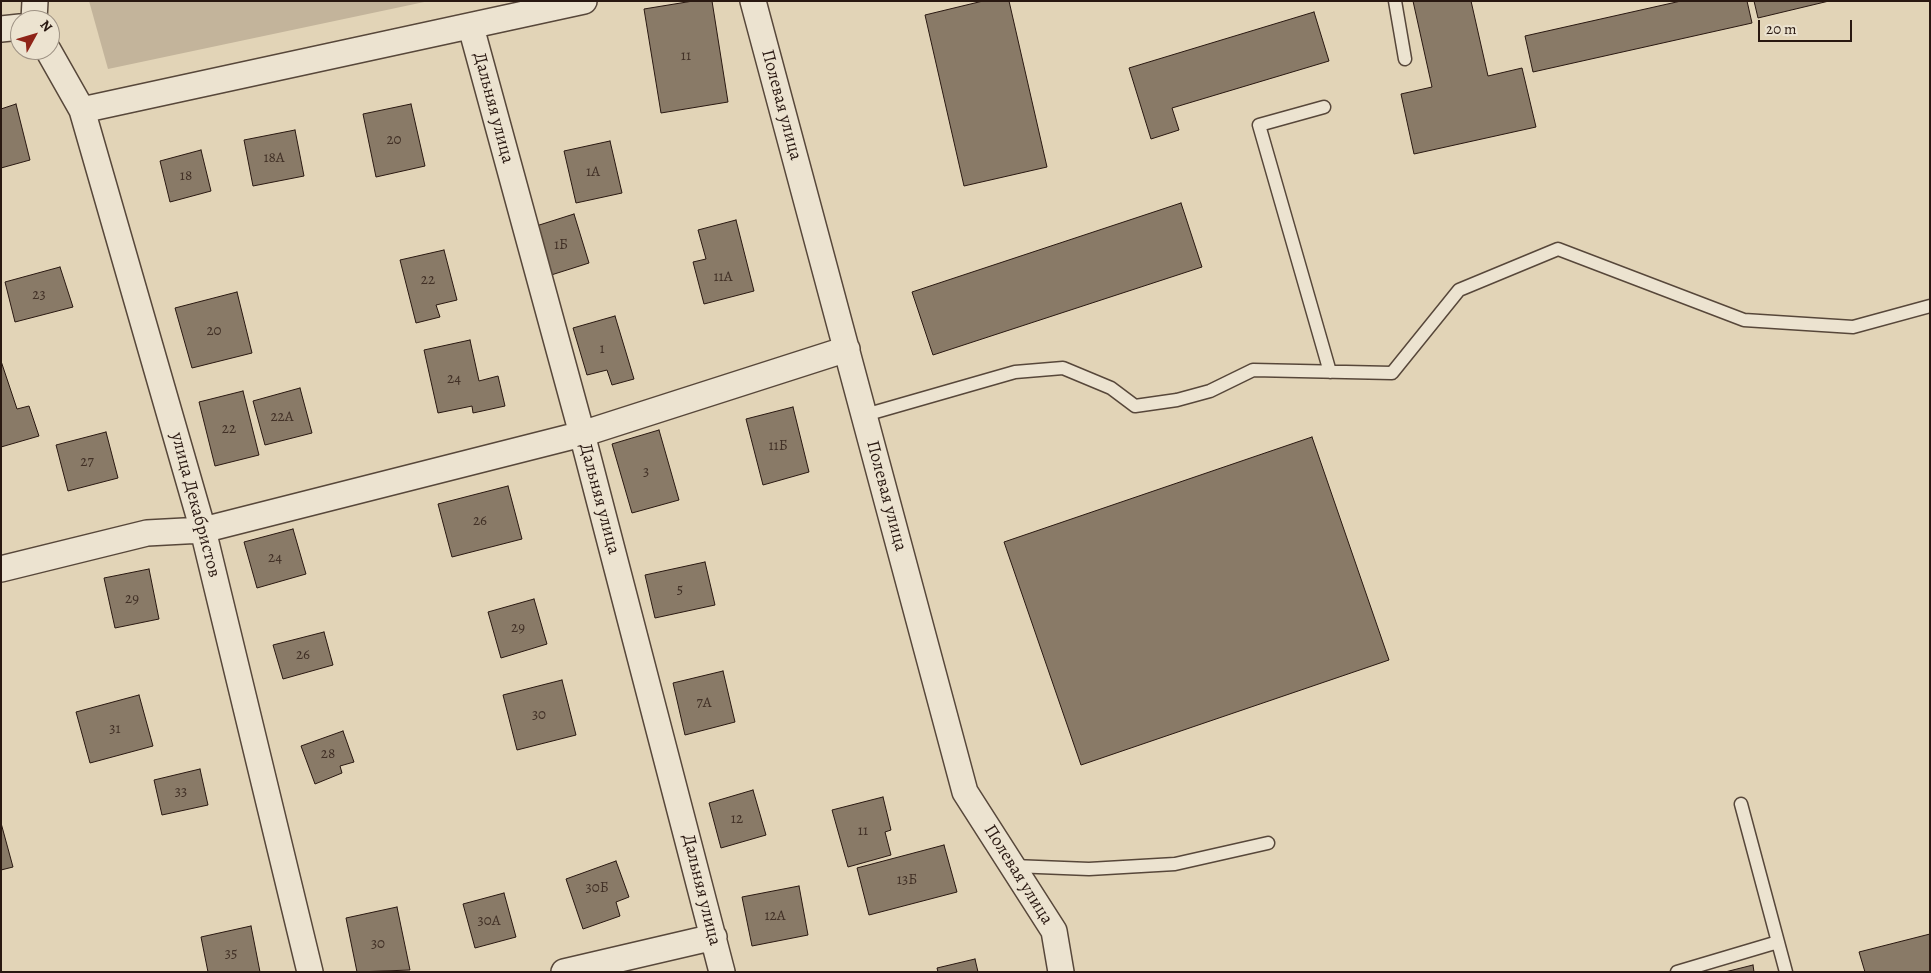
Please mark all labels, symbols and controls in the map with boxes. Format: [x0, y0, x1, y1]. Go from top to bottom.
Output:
north arrow [10, 10, 60, 60]
scale bar [1761, 10, 1855, 42]
text: N [36, 16, 57, 36]
text: 20 m [1766, 19, 1797, 39]
house number: 11 [681, 47, 691, 65]
street label: Полевая улица [756, 47, 806, 163]
street label: Дальняя улица [468, 50, 518, 166]
house number: 20 [386, 131, 402, 149]
house number: 18А [263, 149, 285, 167]
house number: 1А [586, 163, 600, 181]
house number: 18 [180, 167, 192, 185]
house number: 1Б [554, 236, 568, 254]
house number: 11А [713, 268, 733, 286]
house number: 22 [421, 271, 435, 289]
house number: 23 [32, 286, 46, 304]
house number: 20 [206, 322, 222, 340]
house number: 1 [599, 340, 605, 358]
house number: 24 [447, 370, 461, 388]
house number: 22А [270, 408, 294, 426]
house number: 22 [222, 420, 236, 438]
street label: улица Декабристов [165, 430, 225, 580]
house number: 11Б [768, 437, 788, 455]
street label: Полевая улица [861, 438, 911, 554]
street label: Дальняя улица [574, 441, 624, 557]
house number: 27 [80, 453, 94, 471]
house number: 3 [643, 463, 649, 481]
house number: 26 [473, 512, 487, 530]
house number: 24 [268, 549, 282, 567]
house number: 5 [677, 581, 683, 599]
house number: 29 [125, 590, 139, 608]
house number: 29 [511, 619, 525, 637]
house number: 26 [296, 646, 310, 664]
house number: 7А [696, 694, 712, 712]
house number: 30 [532, 706, 546, 724]
house number: 31 [109, 720, 121, 738]
house number: 28 [321, 745, 335, 763]
house number: 33 [175, 783, 187, 801]
house number: 12 [731, 810, 743, 828]
street label: Полевая улица [979, 821, 1057, 929]
house number: 11 [858, 822, 868, 840]
street label: Дальняя улица [677, 832, 725, 948]
house number: 13Б [897, 871, 917, 889]
house number: 30Б [585, 879, 609, 897]
house number: 12А [764, 907, 786, 925]
house number: 30А [478, 912, 500, 930]
house number: 30 [371, 935, 385, 953]
house number: 35 [225, 945, 237, 963]

